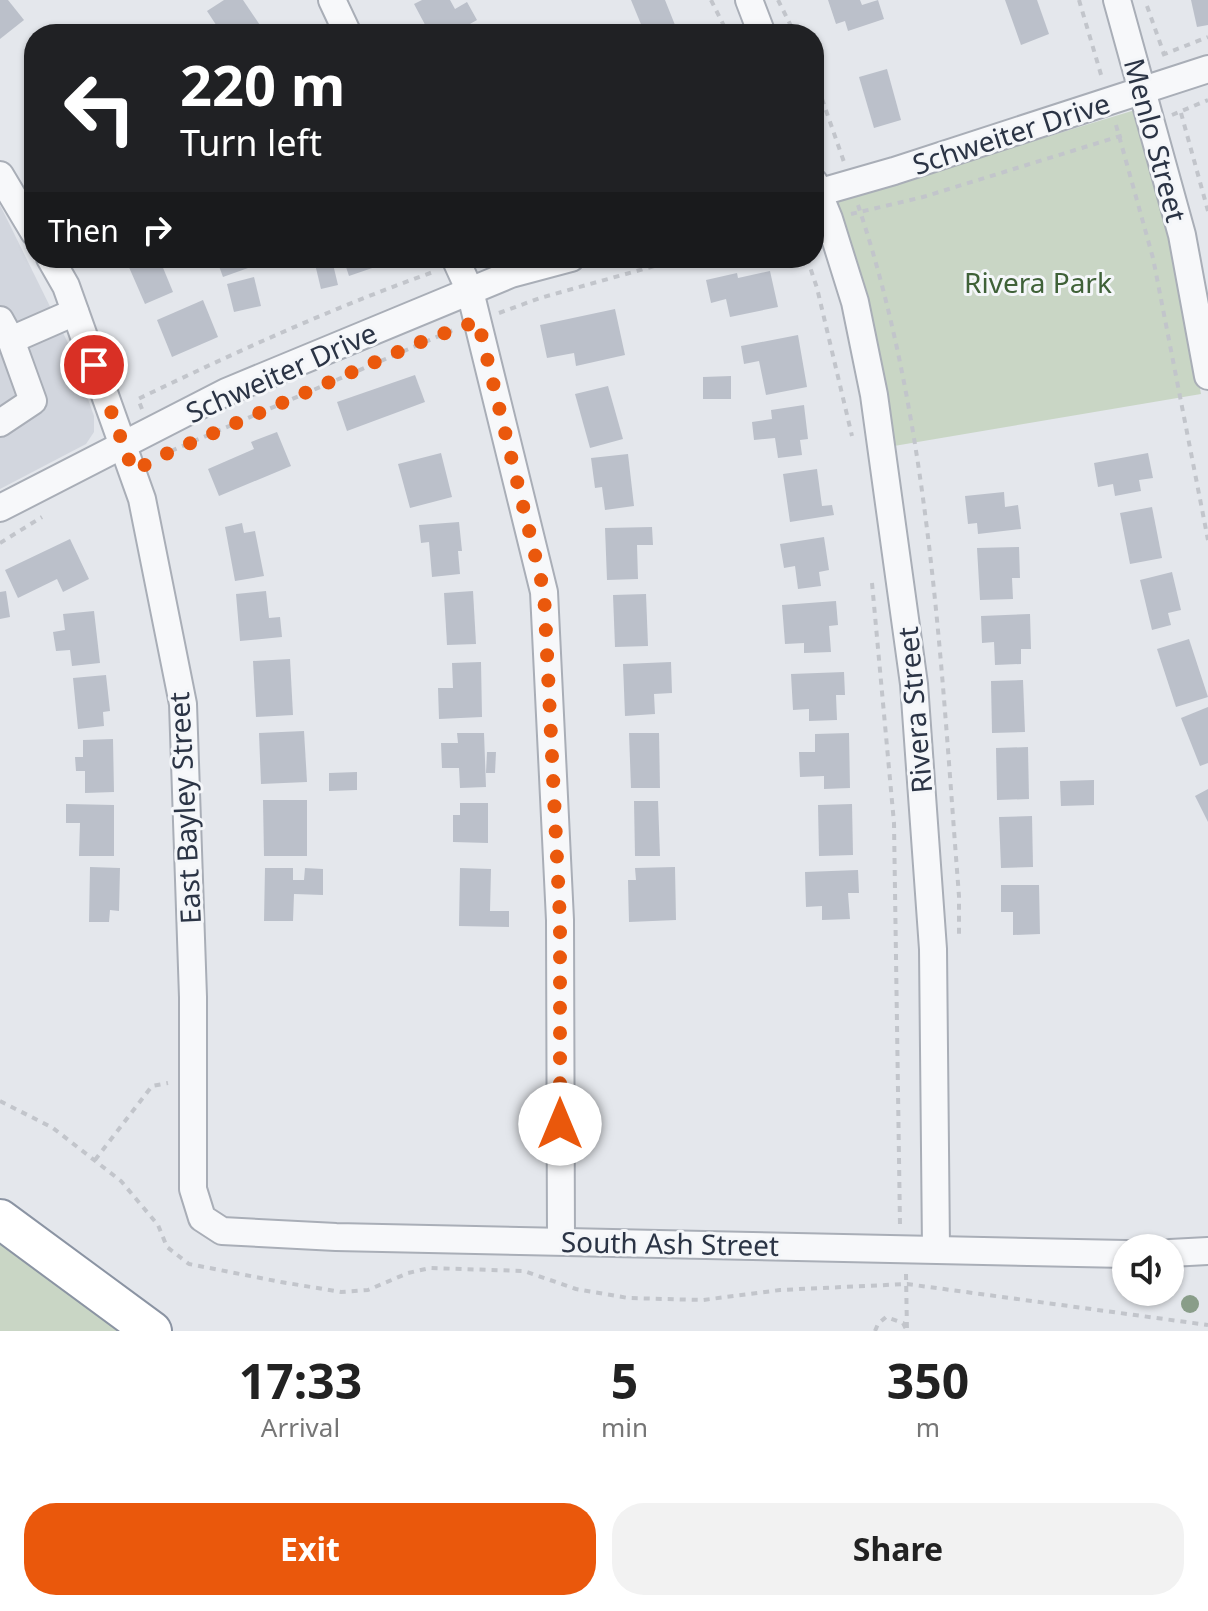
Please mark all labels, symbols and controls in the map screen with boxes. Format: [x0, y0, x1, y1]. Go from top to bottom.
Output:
text: 220 m [180, 46, 345, 122]
street label: Menlo Street [1116, 54, 1196, 226]
icon: left [48, 56, 152, 160]
street label: Schweiter Drive [908, 83, 1114, 183]
text: Turn left [180, 118, 322, 167]
icon: right [135, 208, 179, 252]
text: Then [48, 210, 119, 251]
park label: Rivera Park [964, 263, 1112, 301]
street label: Schweiter Drive [180, 313, 382, 431]
pin [60, 331, 128, 399]
icon: arrive [72, 343, 116, 387]
street label: Rivera Street [888, 625, 940, 795]
street label: East Bayley Street [159, 691, 209, 925]
position arrow [518, 1082, 602, 1166]
street label: South Ash Street [560, 1222, 780, 1264]
map controls [1112, 1234, 1184, 1306]
button: sound [1112, 1234, 1184, 1306]
text: 17:33 [239, 1348, 362, 1413]
text: 5 [611, 1348, 638, 1413]
text: 350 [887, 1348, 969, 1413]
text: Arrival [261, 1409, 340, 1445]
text: min [601, 1409, 648, 1445]
text: m [916, 1409, 940, 1445]
button: Exit [24, 1503, 596, 1595]
button: Share [612, 1503, 1184, 1595]

